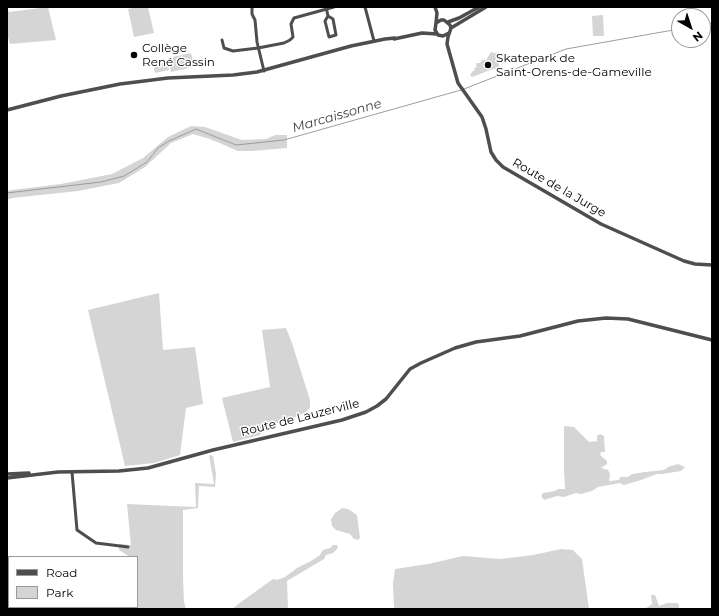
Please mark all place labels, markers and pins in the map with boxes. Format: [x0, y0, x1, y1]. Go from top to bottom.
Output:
place label: Collège René Cassin [142, 41, 215, 69]
marker: Collège René Cassin [129, 50, 139, 60]
place label: Skatepark de Saint-Orens-de-Gameville [496, 51, 652, 79]
marker: Skatepark de Saint-Orens-de-Gameville [483, 60, 493, 70]

